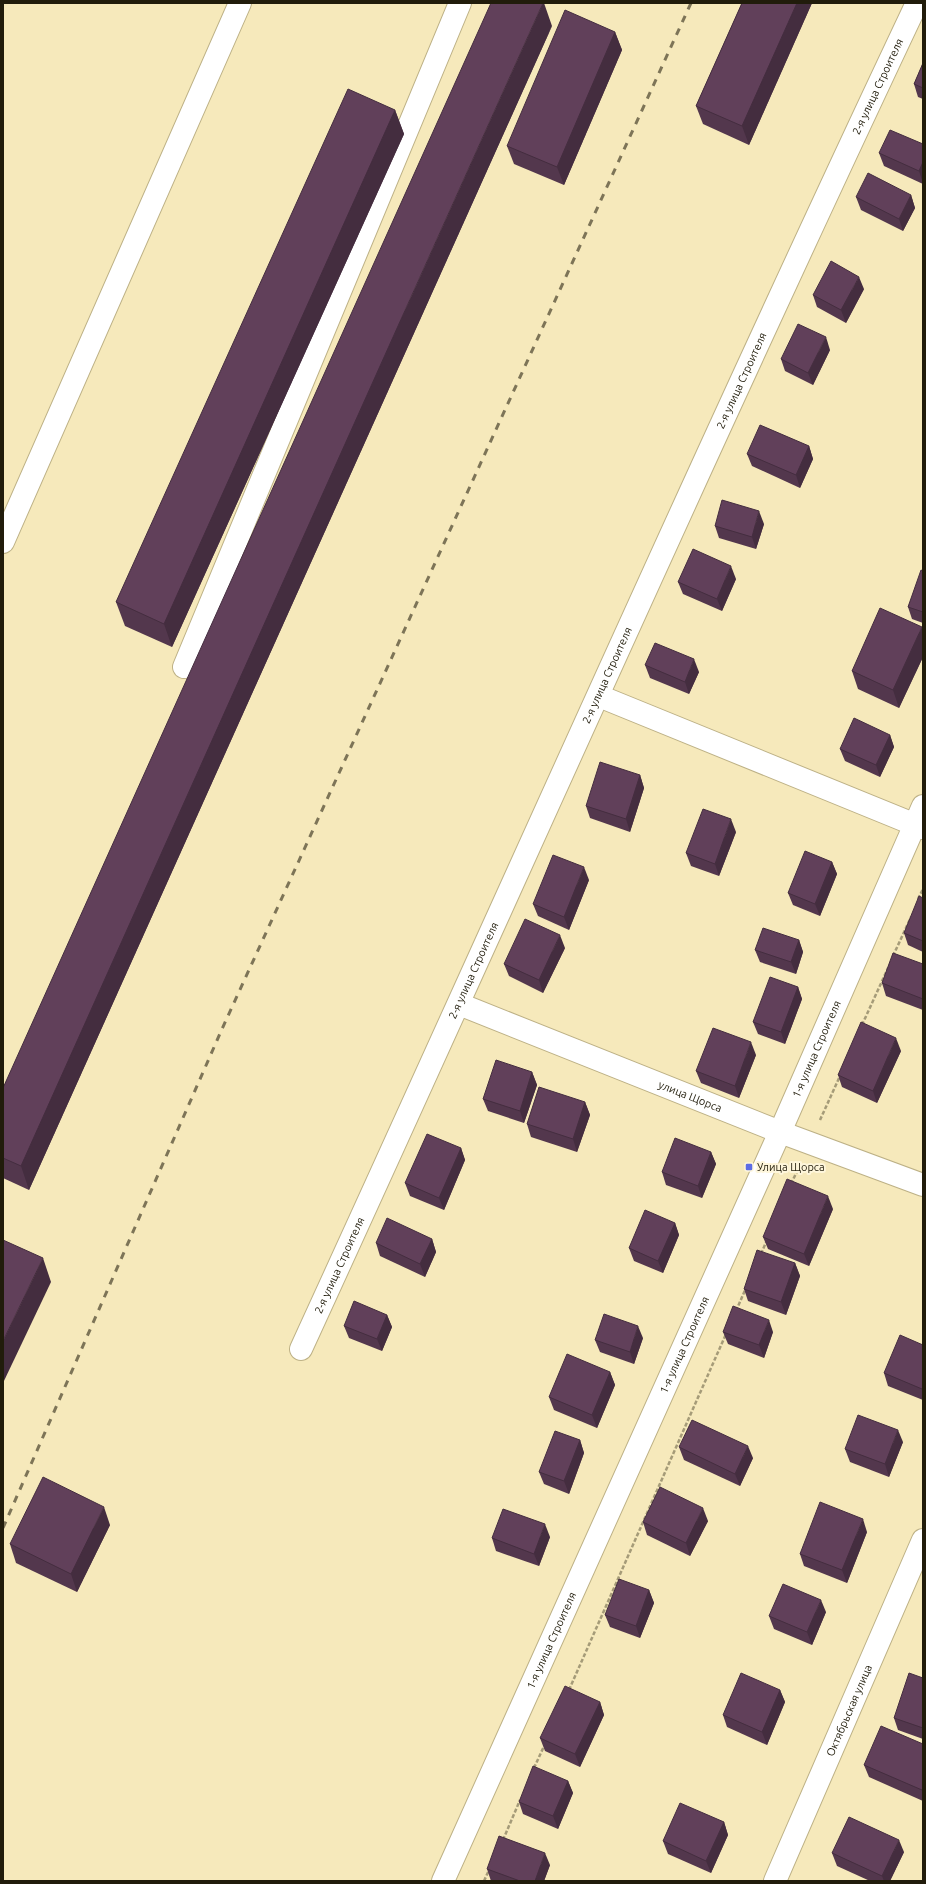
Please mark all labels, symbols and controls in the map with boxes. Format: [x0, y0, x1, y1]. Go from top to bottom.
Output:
street label: 2-я улица Строителя [850, 37, 905, 136]
street label: 2-я улица Строителя [714, 330, 769, 430]
street label: 2-я улица Строителя [580, 625, 634, 725]
street label: 2-я улица Строителя [446, 920, 500, 1021]
street label: 1-я улица Строителя [790, 999, 843, 1099]
street label: улица Щорса [657, 1078, 724, 1114]
place label: Улица Щорса [757, 1161, 825, 1173]
marker: Улица Щорса [744, 1162, 754, 1172]
street label: 2-я улица Строителя [312, 1215, 367, 1315]
street label: 1-я улица Строителя [657, 1295, 711, 1395]
street label: 1-я улица Строителя [524, 1590, 578, 1690]
street label: Октябрьская улица [824, 1663, 874, 1758]

